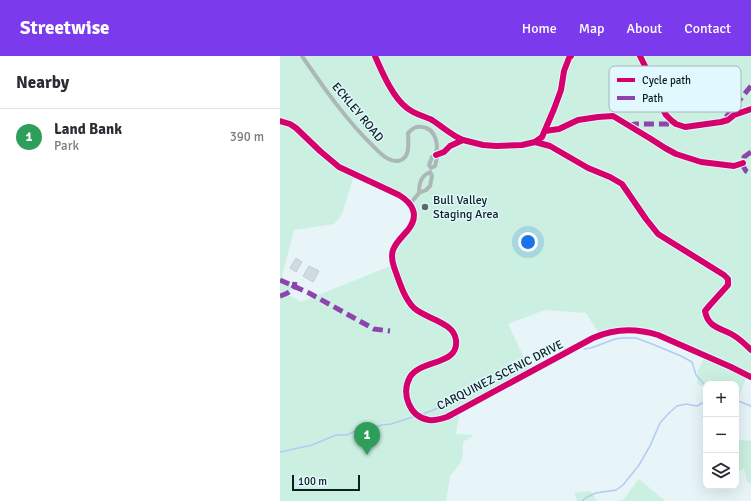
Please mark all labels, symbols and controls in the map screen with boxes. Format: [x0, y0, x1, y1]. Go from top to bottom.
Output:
text: Streetwise [20, 16, 110, 40]
text: Home [522, 20, 557, 37]
text: Map [579, 20, 604, 37]
text: About [626, 20, 662, 37]
text: Contact [684, 20, 731, 37]
legend [609, 66, 741, 112]
text: Nearby [16, 72, 69, 93]
text: Cycle path [642, 74, 691, 87]
street label: ECKLEY ROAD [329, 80, 387, 145]
text: Path [642, 92, 663, 105]
text: Land Bank [54, 120, 122, 138]
text: 1 [25, 129, 33, 145]
text: 390 m [230, 129, 264, 145]
text: Park [54, 138, 79, 154]
place label: Bull Valley Staging Area [433, 193, 499, 222]
marker: Bull Valley Staging Area [420, 202, 430, 212]
your location [518, 232, 538, 252]
street label: CARQUINEZ SCENIC DRIVE [435, 337, 566, 414]
map controls [703, 381, 739, 489]
button: + [703, 381, 739, 417]
button: − [703, 417, 739, 453]
pin: 1 [354, 422, 380, 455]
button: layers [703, 453, 739, 489]
scale bar [292, 473, 360, 492]
text: 100 m [298, 475, 327, 488]

